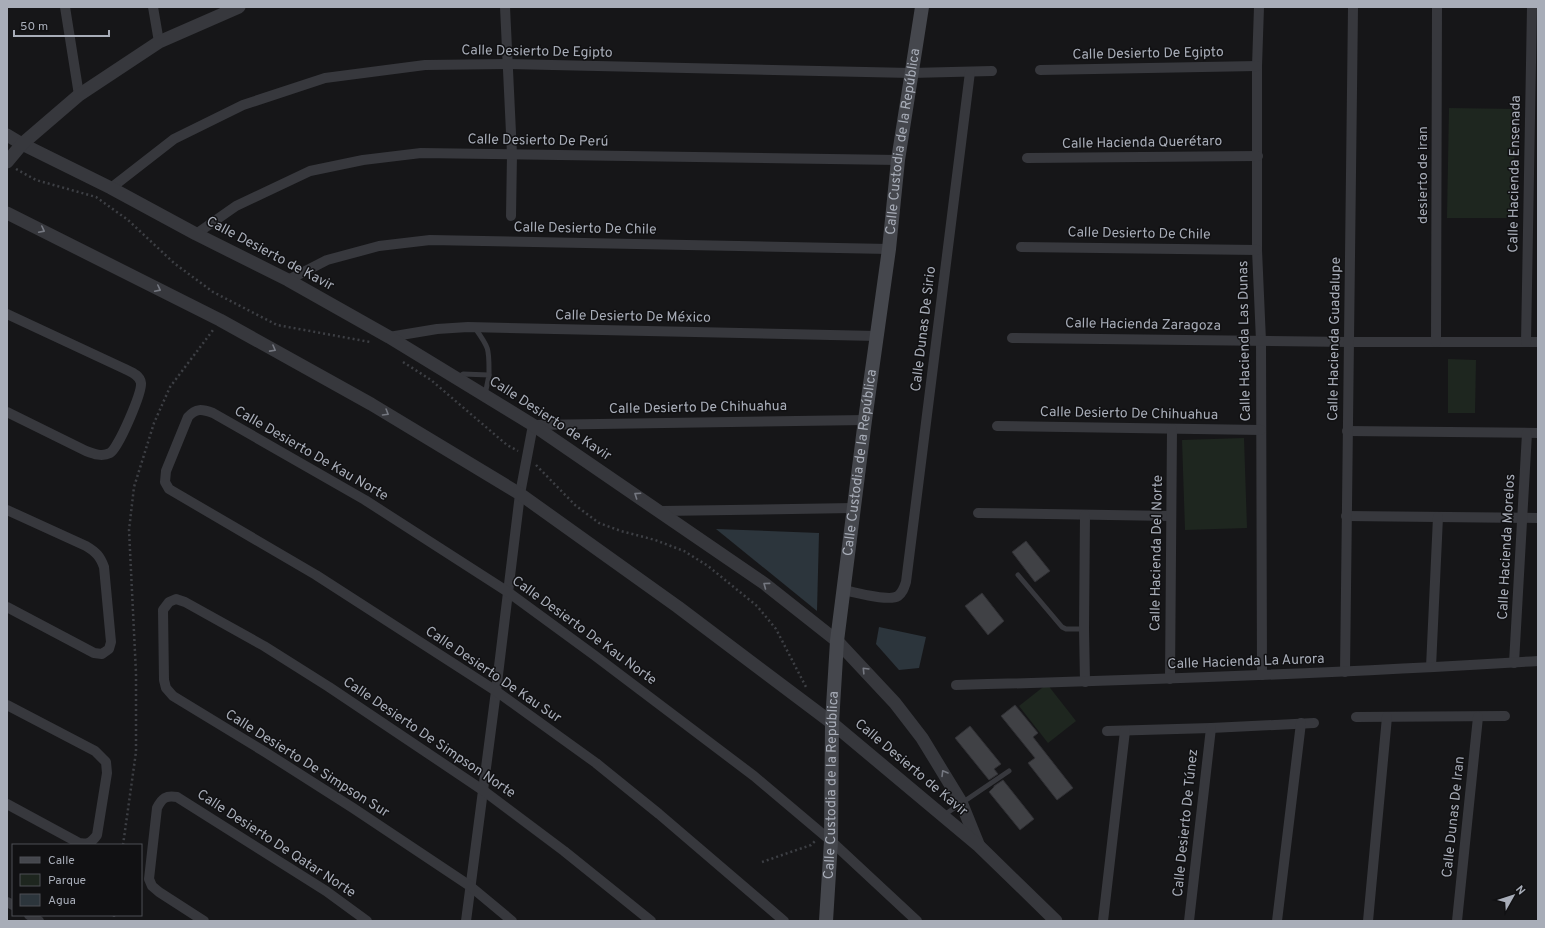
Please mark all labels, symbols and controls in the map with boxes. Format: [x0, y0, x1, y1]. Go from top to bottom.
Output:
scale bar [14, 12, 109, 38]
text: 50 m [20, 19, 48, 35]
street label: Calle Desierto De Egipto [461, 42, 613, 62]
street label: Calle Desierto De Egipto [1072, 44, 1224, 64]
street label: Calle Custodia de la República [882, 47, 924, 236]
street label: Calle Hacienda Ensenada [1505, 95, 1525, 253]
street label: desierto de iran [1415, 126, 1432, 224]
street label: Calle Desierto De Perú [467, 131, 609, 151]
street label: Calle Hacienda Querétaro [1062, 133, 1222, 153]
street label: Calle Desierto de Kavir [203, 213, 337, 295]
street label: Calle Desierto De Chile [513, 219, 657, 239]
street label: Calle Desierto De Chile [1067, 224, 1211, 244]
one-way arrow [38, 225, 45, 233]
street label: Calle Hacienda Guadalupe [1325, 257, 1345, 421]
street label: Calle Hacienda Las Dunas [1235, 260, 1255, 422]
street label: Calle Dunas De Sirio [908, 265, 940, 393]
one-way arrow [154, 284, 161, 292]
street label: Calle Desierto De México [555, 307, 711, 327]
street label: Calle Hacienda Zaragoza [1065, 315, 1221, 335]
one-way arrow [269, 345, 276, 352]
street label: Calle Custodia de la República [839, 368, 881, 557]
street label: Calle Desierto de Kavir [486, 373, 615, 465]
street label: Calle Desierto De Chihuahua [609, 398, 787, 418]
street label: Calle Desierto De Kau Norte [231, 403, 391, 505]
street label: Calle Desierto De Chihuahua [1040, 404, 1218, 424]
one-way arrow [382, 408, 389, 416]
street label: Calle Hacienda Morelos [1495, 474, 1519, 620]
street label: Calle Hacienda Del Norte [1147, 475, 1167, 631]
one-way arrow [634, 493, 641, 500]
street label: Calle Desierto De Kau Norte [508, 573, 660, 689]
one-way arrow [764, 583, 771, 590]
street label: Calle Desierto De Kau Sur [422, 623, 565, 727]
street label: Calle Hacienda La Aurora [1167, 651, 1325, 673]
one-way arrow [862, 667, 870, 675]
street label: Calle Desierto De Simpson Norte [340, 674, 518, 802]
street label: Calle Custodia de la República [820, 691, 842, 880]
street label: Calle Desierto De Simpson Sur [222, 706, 393, 822]
street label: Calle Desierto de Kavir [851, 716, 971, 821]
street label: Calle Desierto De Túnez [1170, 748, 1202, 898]
street label: Calle Dunas De Iran [1439, 755, 1469, 879]
one-way arrow [941, 770, 948, 777]
street label: Calle Desierto De Qatar Norte [193, 786, 359, 902]
legend [12, 844, 142, 916]
text: Calle [48, 853, 75, 869]
text: Parque [48, 873, 86, 889]
north arrow [1493, 876, 1533, 916]
text: N [1512, 883, 1528, 898]
text: Agua [48, 893, 76, 909]

